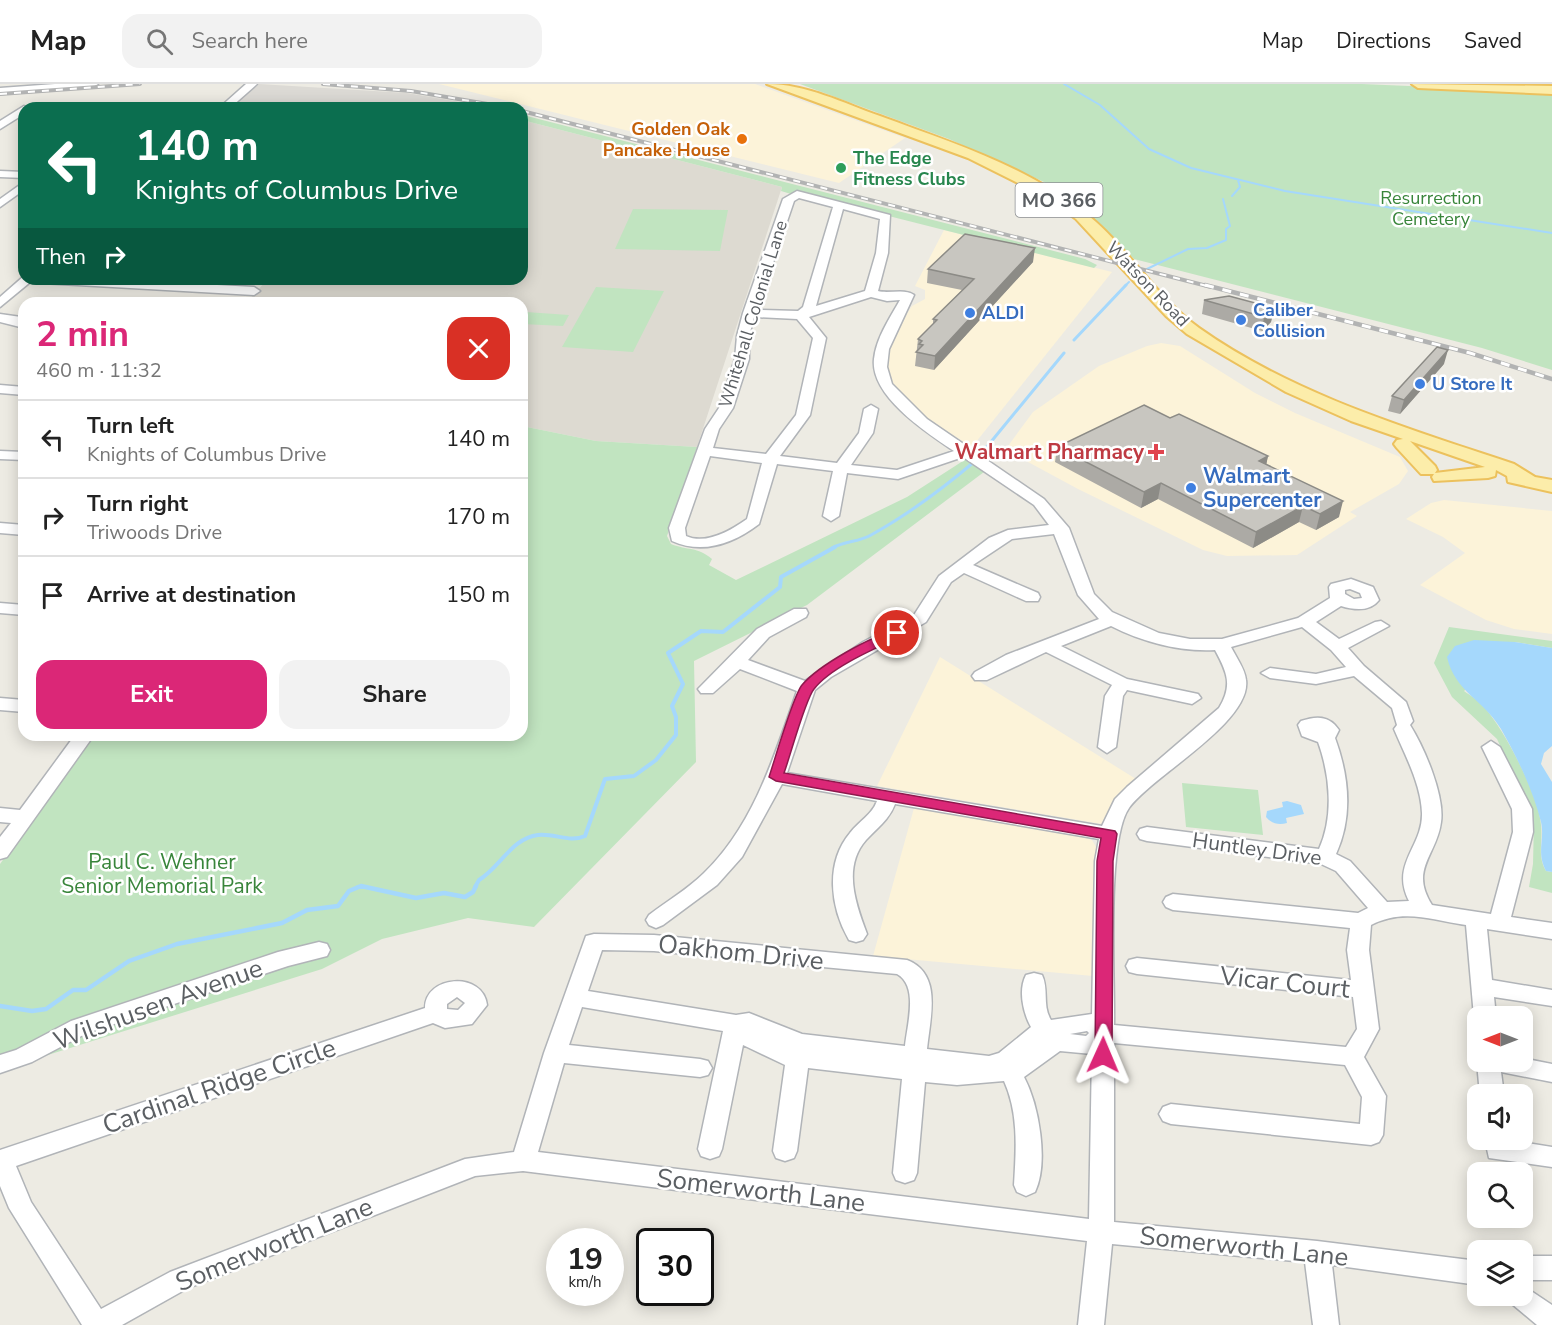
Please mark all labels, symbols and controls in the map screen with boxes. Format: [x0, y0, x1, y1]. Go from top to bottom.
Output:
search box [122, 14, 542, 68]
text: Map [30, 22, 86, 60]
icon: search [143, 25, 176, 58]
text: Search here [191, 26, 308, 56]
text: Map [1262, 27, 1303, 55]
text: Directions [1336, 27, 1431, 55]
text: Saved [1464, 27, 1522, 55]
place label: Golden Oak Pancake House [603, 117, 730, 162]
text: 140 m [135, 118, 259, 175]
icon: left [36, 126, 114, 204]
marker: Golden Oak Pancake House [735, 132, 749, 146]
place label: The Edge Fitness Clubs [853, 146, 966, 191]
marker: The Edge Fitness Clubs [834, 161, 848, 175]
text: Knights of Columbus Drive [135, 172, 458, 209]
road number: MO 366 [1016, 183, 1102, 217]
park label: Resurrection Cemetery [1380, 186, 1482, 231]
street label: Whitehall Colonial Lane [713, 217, 793, 411]
street label: Watson Road [1101, 236, 1195, 332]
icon: right [98, 240, 131, 273]
text: Then [36, 242, 86, 272]
place label: Caliber Collision [1253, 298, 1325, 343]
place label: ALDI [982, 301, 1024, 325]
marker: ALDI [963, 306, 977, 320]
text: 2 min [36, 310, 129, 359]
marker: Caliber Collision [1234, 313, 1248, 327]
button: close [447, 317, 510, 380]
text: 460 m · 11:32 [36, 357, 162, 384]
place label: U Store It [1432, 372, 1512, 396]
marker: U Store It [1413, 377, 1427, 391]
text: Turn left [87, 411, 174, 441]
icon: left [36, 423, 69, 456]
text: 140 m [446, 424, 510, 454]
place label: Walmart Pharmacy [955, 438, 1145, 466]
text: Knights of Columbus Drive [87, 441, 326, 468]
marker: Walmart Pharmacy [1149, 445, 1163, 459]
place label: Walmart Supercenter [1203, 462, 1322, 514]
marker: Walmart Supercenter [1184, 481, 1198, 495]
text: Turn right [87, 489, 188, 519]
icon: right [36, 501, 69, 534]
text: 170 m [446, 502, 510, 532]
text: Triwoods Drive [87, 519, 222, 546]
icon: arrive [36, 579, 69, 612]
text: Arrive at destination [87, 580, 296, 610]
text: 150 m [446, 580, 510, 610]
pin [871, 607, 922, 658]
icon: arrive [880, 616, 913, 649]
button: Exit [36, 660, 267, 729]
button: Share [279, 660, 510, 729]
street label: Huntley Drive [1191, 826, 1323, 872]
park label: Paul C. Wehner Senior Memorial Park [61, 848, 263, 900]
street label: Oakhom Drive [656, 926, 826, 979]
street label: Wilshusen Avenue [49, 950, 268, 1059]
street label: Vicar Court [1217, 958, 1353, 1007]
north arrow [1467, 1006, 1533, 1072]
map controls [1467, 1006, 1533, 1306]
position arrow [1071, 1023, 1135, 1087]
street label: Cardinal Ridge Circle [98, 1030, 340, 1143]
button: sound [1467, 1084, 1533, 1150]
street label: Somerworth Lane [655, 1160, 867, 1221]
button: search [1467, 1162, 1533, 1228]
street label: Somerworth Lane [170, 1189, 378, 1300]
street label: Somerworth Lane [1138, 1218, 1350, 1275]
speed limit sign: 30 [636, 1228, 714, 1306]
text: 19 [567, 1239, 603, 1280]
button: layers [1467, 1240, 1533, 1306]
text: km/h [568, 1272, 602, 1292]

